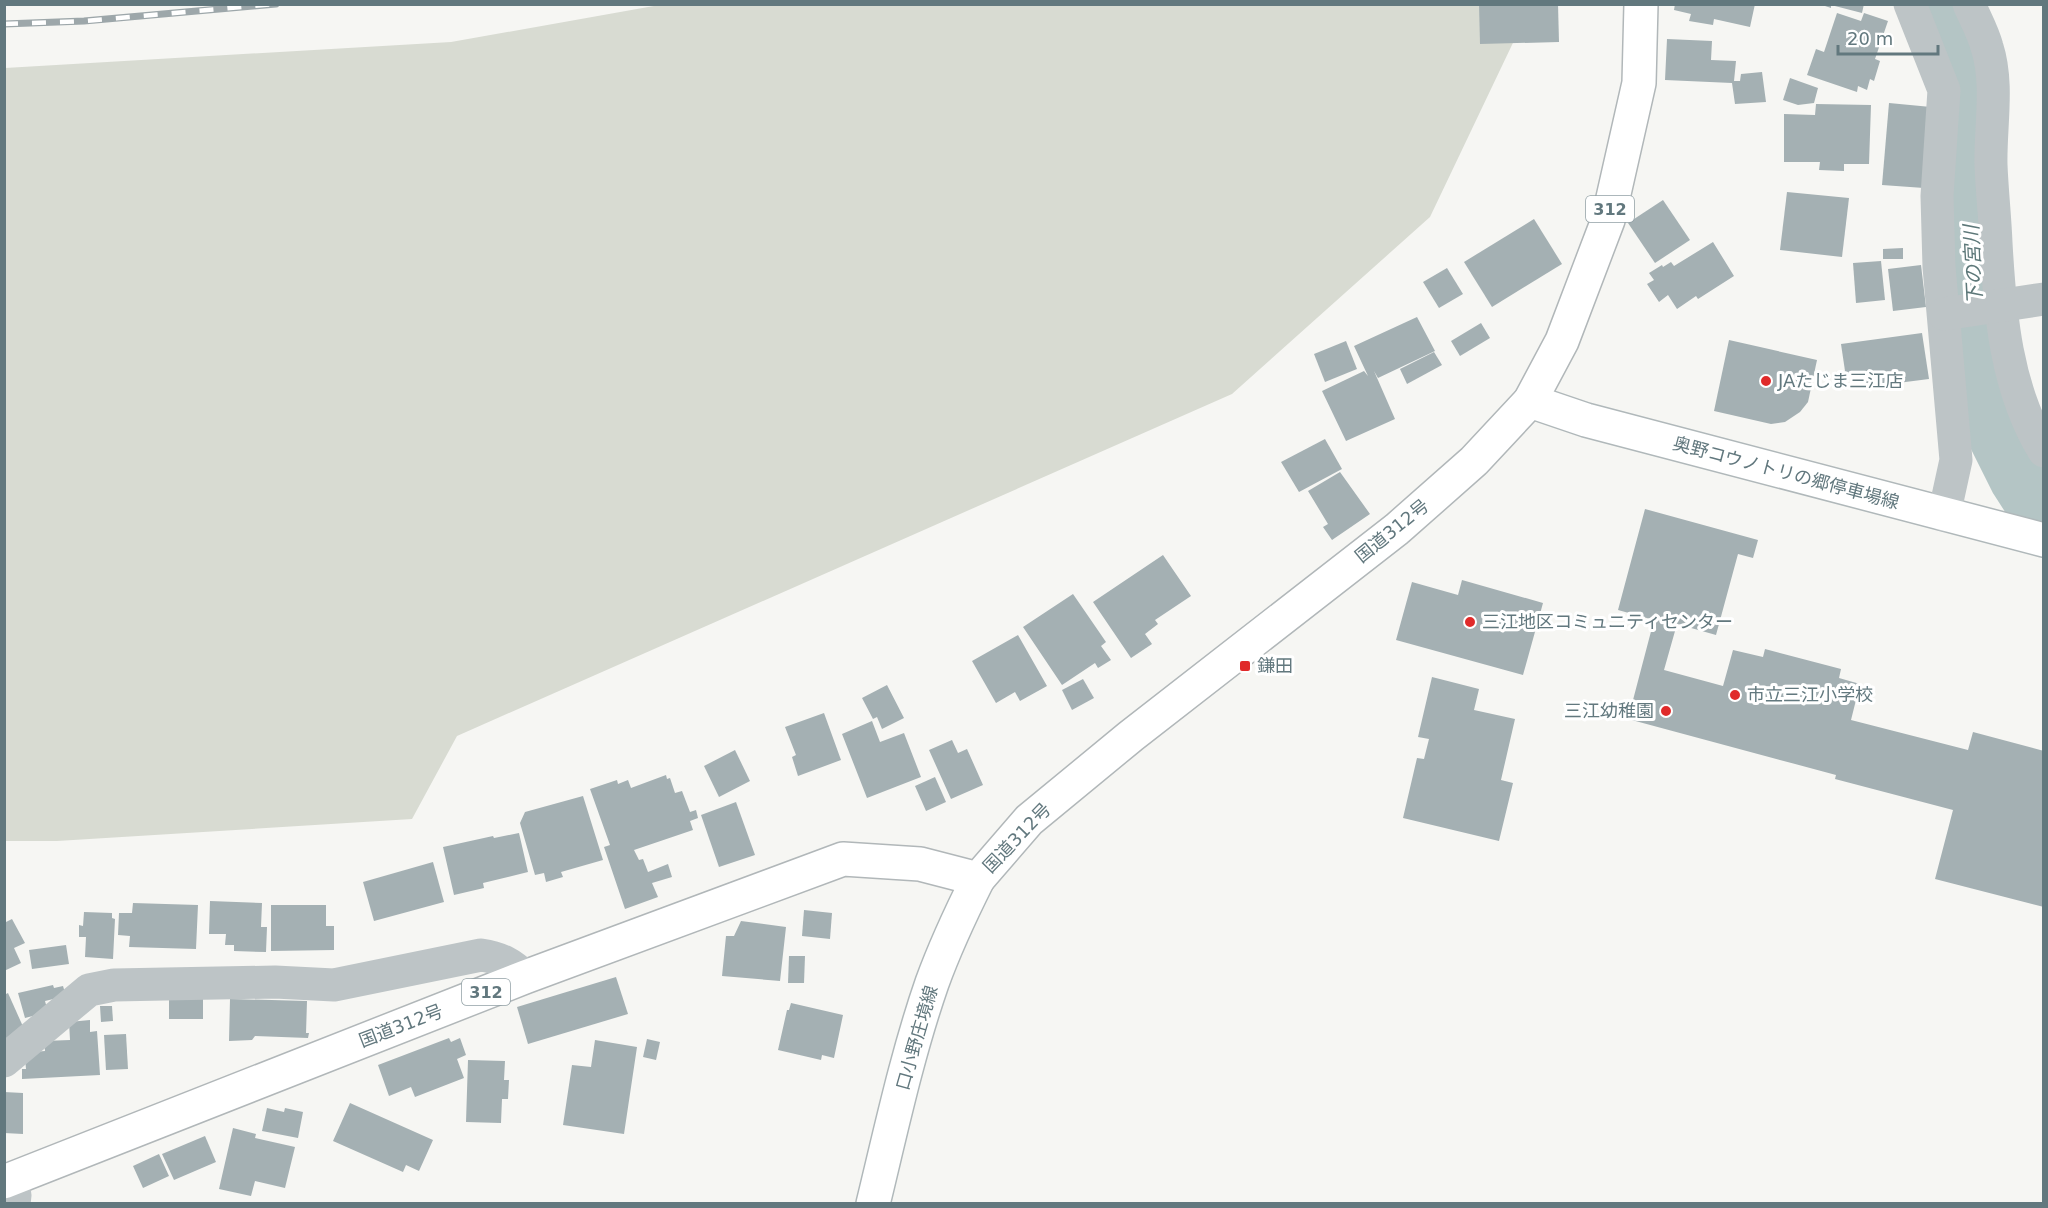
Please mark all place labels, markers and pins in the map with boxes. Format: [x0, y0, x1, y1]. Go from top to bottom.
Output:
place label: JAたじま三江店 [1777, 370, 1903, 391]
marker: JAたじま三江店 [1759, 374, 1773, 388]
place label: 三江地区コミュニティセンター [1482, 611, 1733, 632]
marker: 三江地区コミュニティセンター [1463, 615, 1477, 629]
place label: 鎌田 [1257, 655, 1293, 676]
marker: 鎌田 [1238, 659, 1252, 673]
place label: 市立三江小学校 [1747, 684, 1873, 705]
marker: 市立三江小学校 [1728, 688, 1742, 702]
place label: 三江幼稚園 [1564, 700, 1654, 721]
marker: 三江幼稚園 [1659, 704, 1673, 718]

